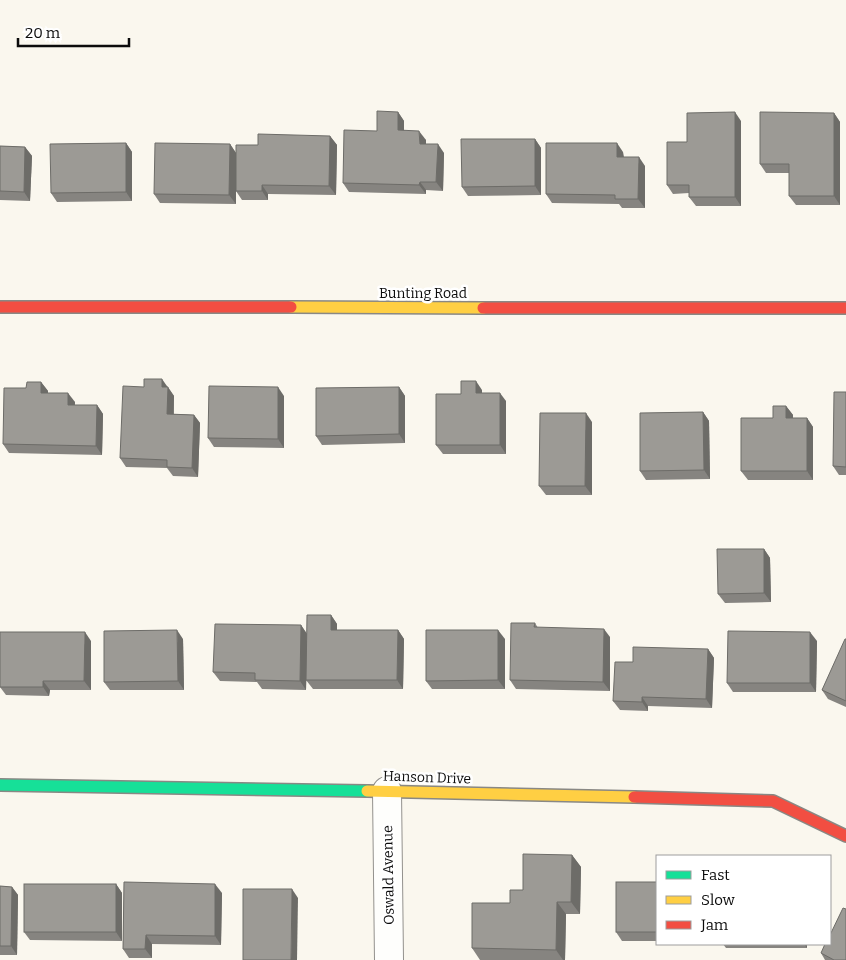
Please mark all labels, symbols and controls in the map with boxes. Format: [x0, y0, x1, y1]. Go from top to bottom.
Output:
scale bar [18, 15, 129, 47]
text: 20 m [25, 24, 61, 42]
street label: Bunting Road [379, 285, 467, 302]
street label: Hanson Drive [383, 767, 471, 788]
street label: Oswald Avenue [379, 825, 398, 925]
legend [656, 855, 831, 945]
text: Fast [701, 866, 730, 884]
text: Slow [701, 891, 736, 909]
text: Jam [700, 916, 729, 934]

